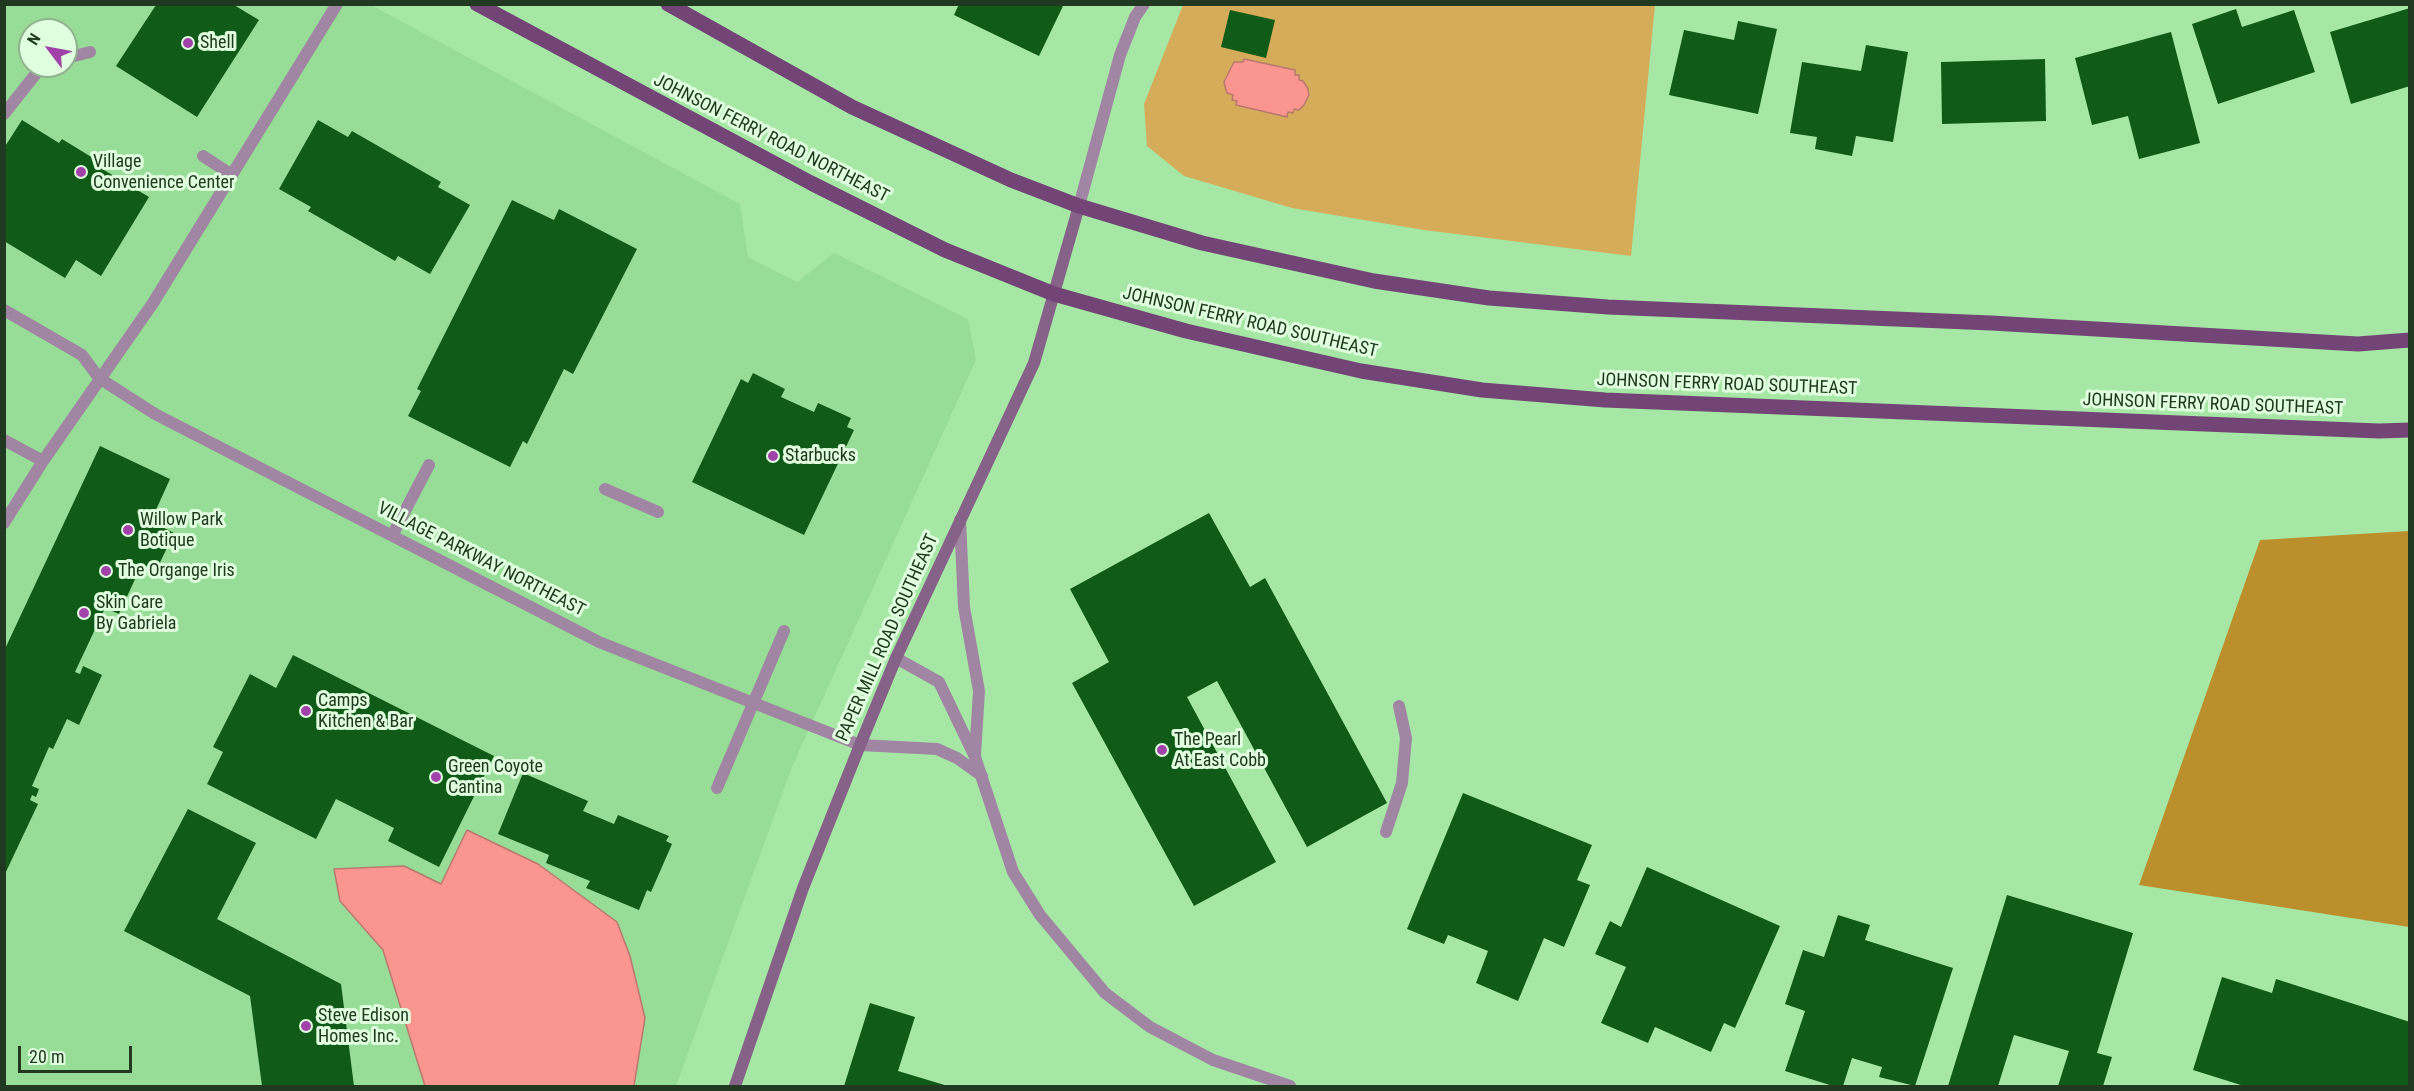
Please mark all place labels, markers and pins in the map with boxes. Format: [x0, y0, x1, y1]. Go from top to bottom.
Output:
place label: Shell [200, 32, 235, 54]
marker: Shell [181, 36, 195, 50]
place label: Village Convenience Center [93, 151, 234, 194]
marker: Village Convenience Center [74, 165, 88, 179]
place label: Starbucks [785, 445, 856, 467]
marker: Starbucks [766, 449, 780, 463]
place label: Willow Park Botique [140, 509, 223, 552]
marker: Willow Park Botique [121, 523, 135, 537]
place label: The Organge Iris [118, 560, 235, 582]
marker: The Organge Iris [99, 564, 113, 578]
place label: Skin Care By Gabriela [96, 592, 176, 634]
marker: Skin Care By Gabriela [77, 606, 91, 620]
place label: Camps Kitchen & Bar [318, 690, 413, 732]
marker: Camps Kitchen & Bar [299, 704, 313, 718]
place label: The Pearl At East Cobb [1174, 729, 1266, 771]
marker: The Pearl At East Cobb [1155, 743, 1169, 757]
place label: Green Coyote Cantina [448, 756, 543, 798]
marker: Green Coyote Cantina [429, 770, 443, 784]
place label: Steve Edison Homes Inc. [318, 1005, 409, 1048]
marker: Steve Edison Homes Inc. [299, 1019, 313, 1033]

